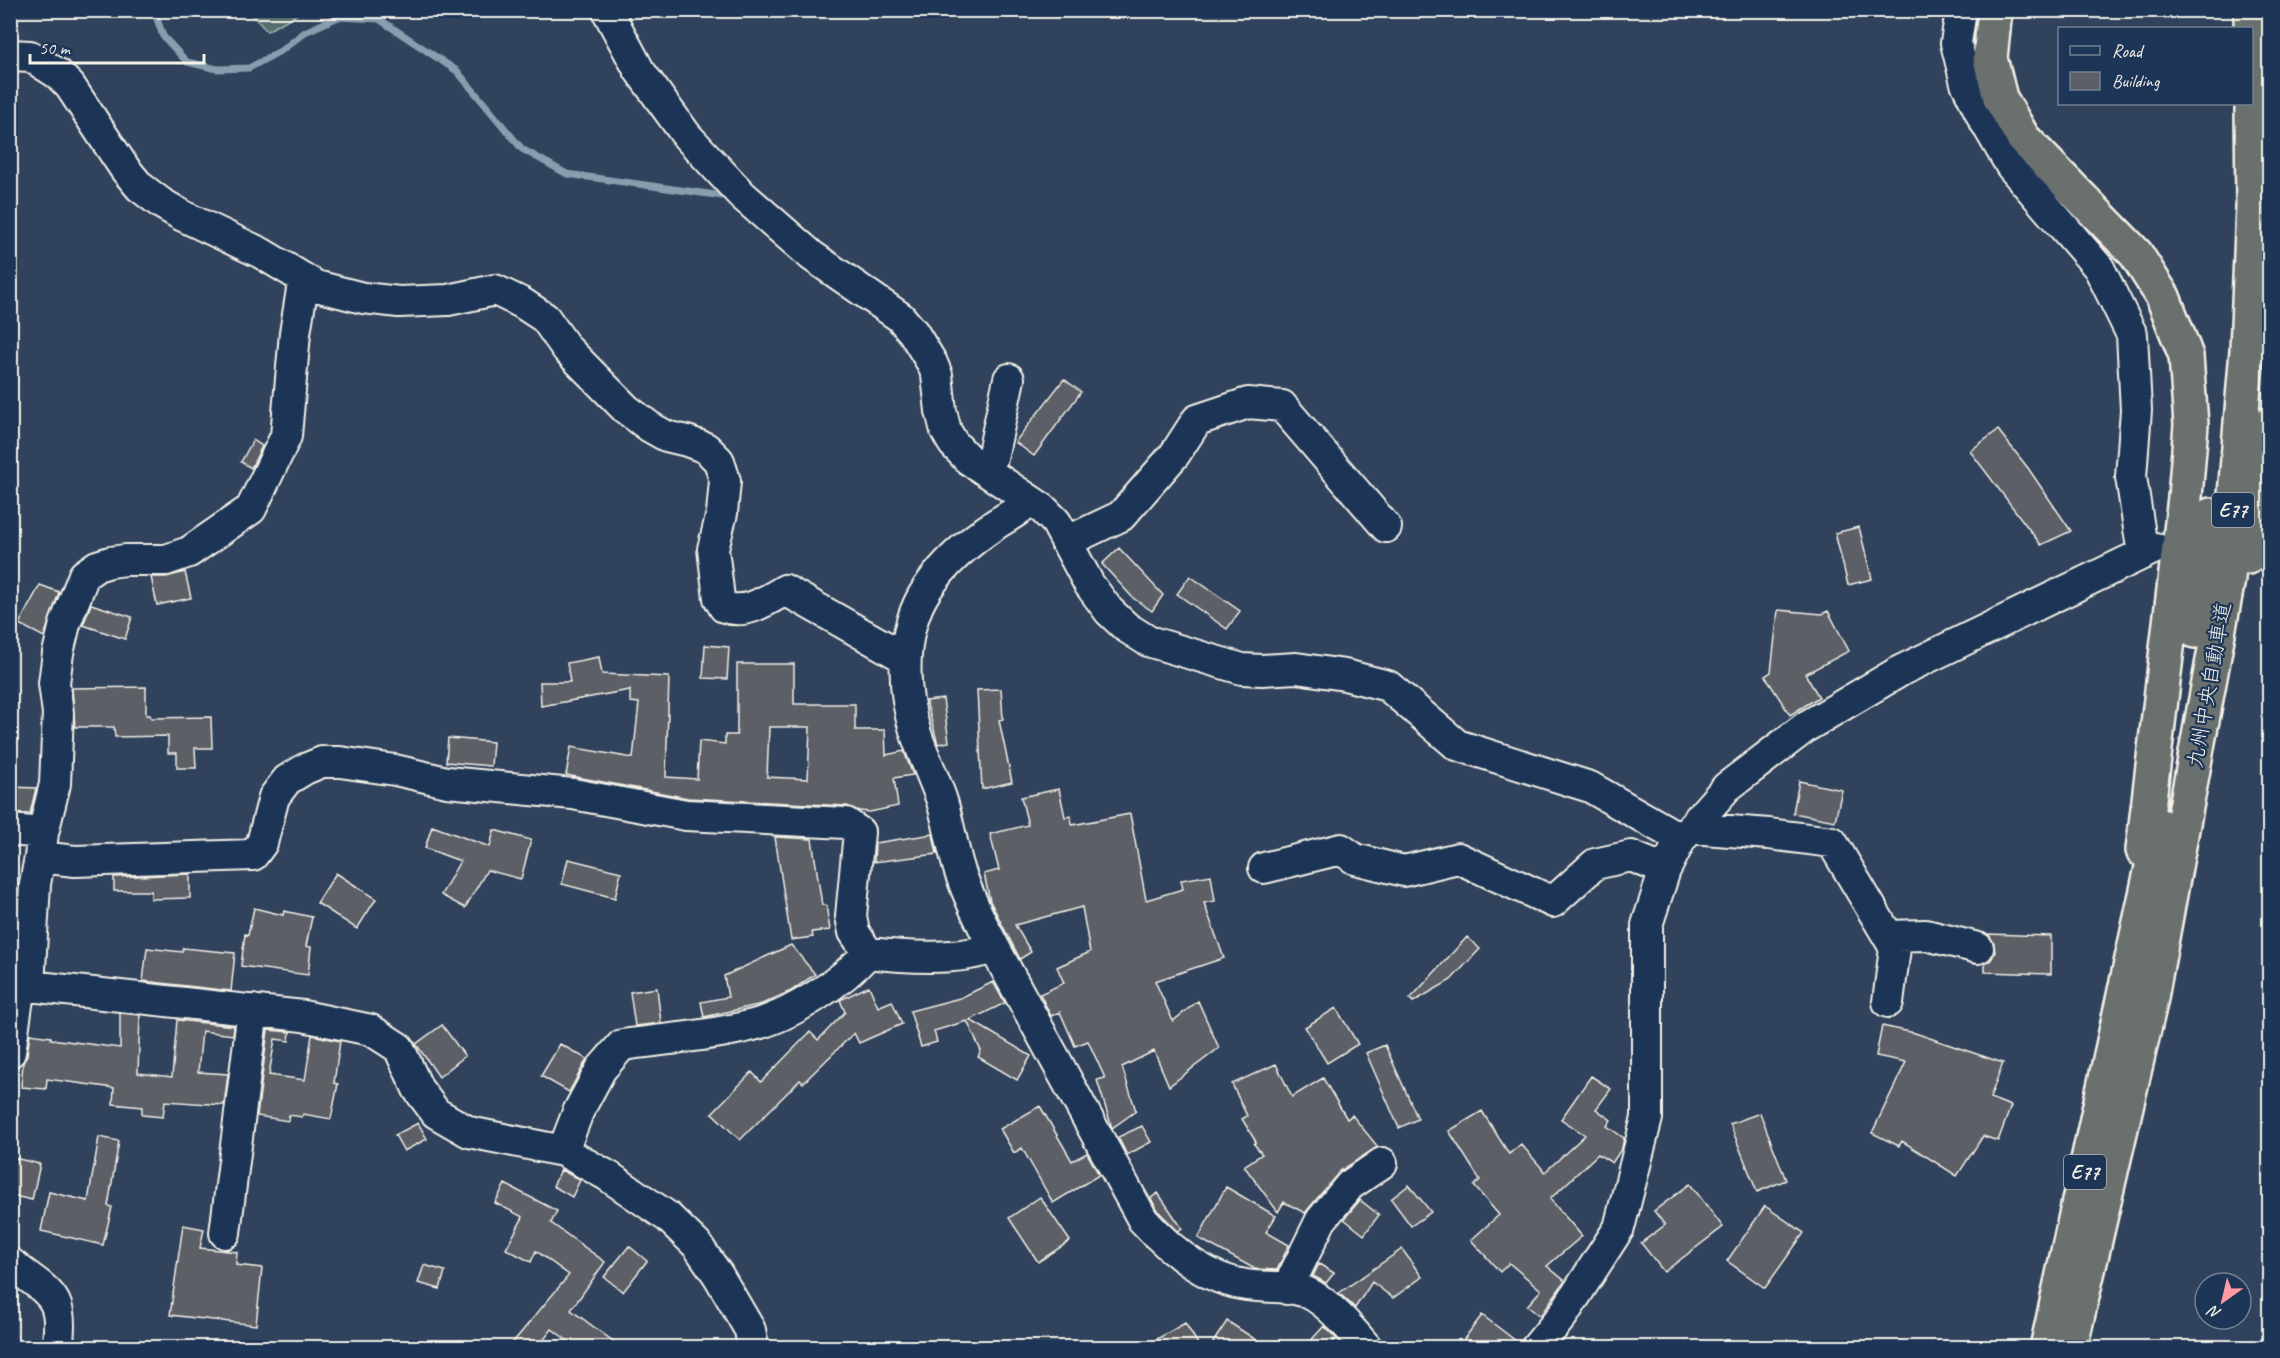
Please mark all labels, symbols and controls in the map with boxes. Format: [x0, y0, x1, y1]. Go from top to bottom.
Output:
scale bar [30, 27, 204, 65]
legend [2058, 27, 2253, 105]
text: 50 m [39, 37, 72, 59]
text: Road [2112, 40, 2145, 62]
text: Building [2112, 70, 2161, 92]
road number: E77 [2212, 493, 2254, 527]
street label: 九州中央自動車道 [2182, 600, 2236, 770]
road number: E77 [2064, 1155, 2106, 1189]
north arrow [2193, 1271, 2253, 1331]
text: N [2203, 1300, 2225, 1324]

